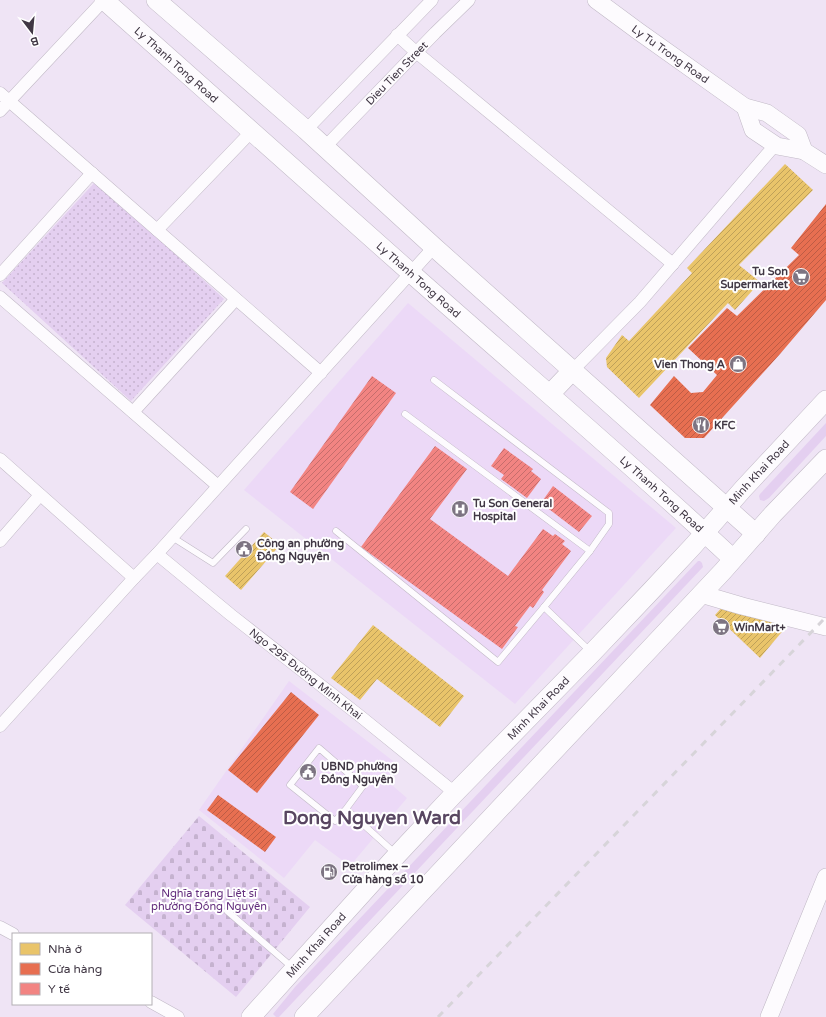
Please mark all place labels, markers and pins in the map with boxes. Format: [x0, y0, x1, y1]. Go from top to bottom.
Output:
place label: Tu Son Supermarket [720, 265, 789, 292]
supermarket icon: Tu Son Supermarket [791, 267, 811, 287]
shop icon: Vien Thong A [728, 354, 748, 374]
place label: Vien Thong A [654, 358, 725, 372]
restaurant icon: KFC [691, 415, 711, 435]
place label: KFC [714, 419, 736, 432]
place label: Tu Son General Hospital [472, 497, 552, 524]
hospital icon: Tu Son General Hospital [450, 499, 470, 519]
place label: Công an phường Đồng Nguyên [256, 537, 344, 564]
public building icon: Công an phường Đồng Nguyên [234, 539, 254, 559]
supermarket icon: WinMart+ [711, 617, 731, 637]
place label: WinMart+ [734, 621, 786, 634]
place label: UBND phường Đồng Nguyên [320, 760, 398, 787]
public building icon: UBND phường Đồng Nguyên [298, 762, 318, 782]
place label: Petrolimex – Cửa hàng số 10 [342, 860, 423, 887]
fuel station icon: Petrolimex – Cửa hàng số 10 [319, 862, 339, 882]

